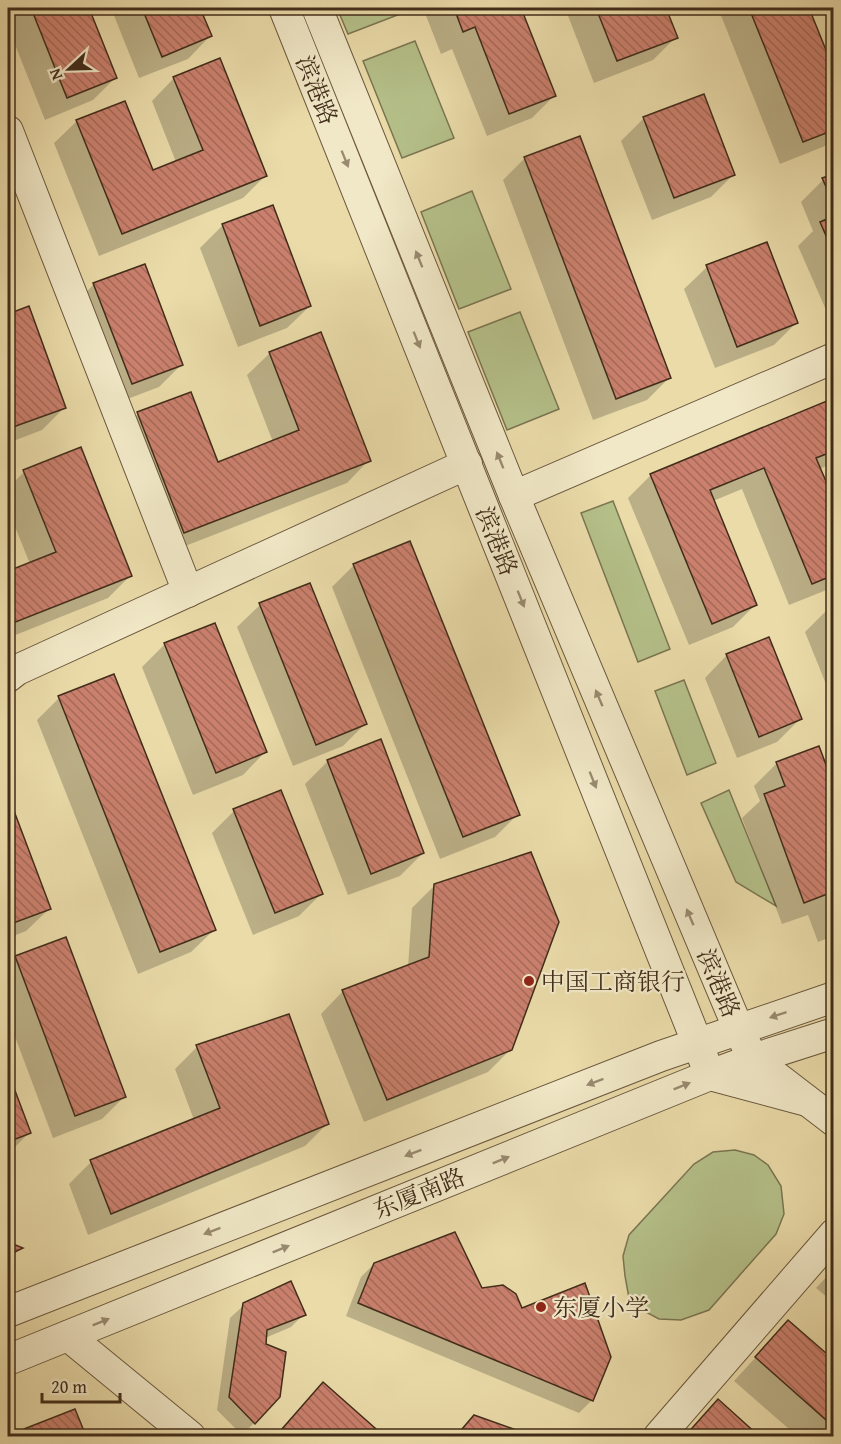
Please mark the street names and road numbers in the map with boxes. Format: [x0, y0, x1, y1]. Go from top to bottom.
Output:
street label: 滨港路 [287, 50, 347, 130]
street label: 滨港路 [467, 501, 527, 581]
street label: 滨港路 [689, 943, 749, 1023]
street label: 东厦南路 [368, 1159, 470, 1227]

